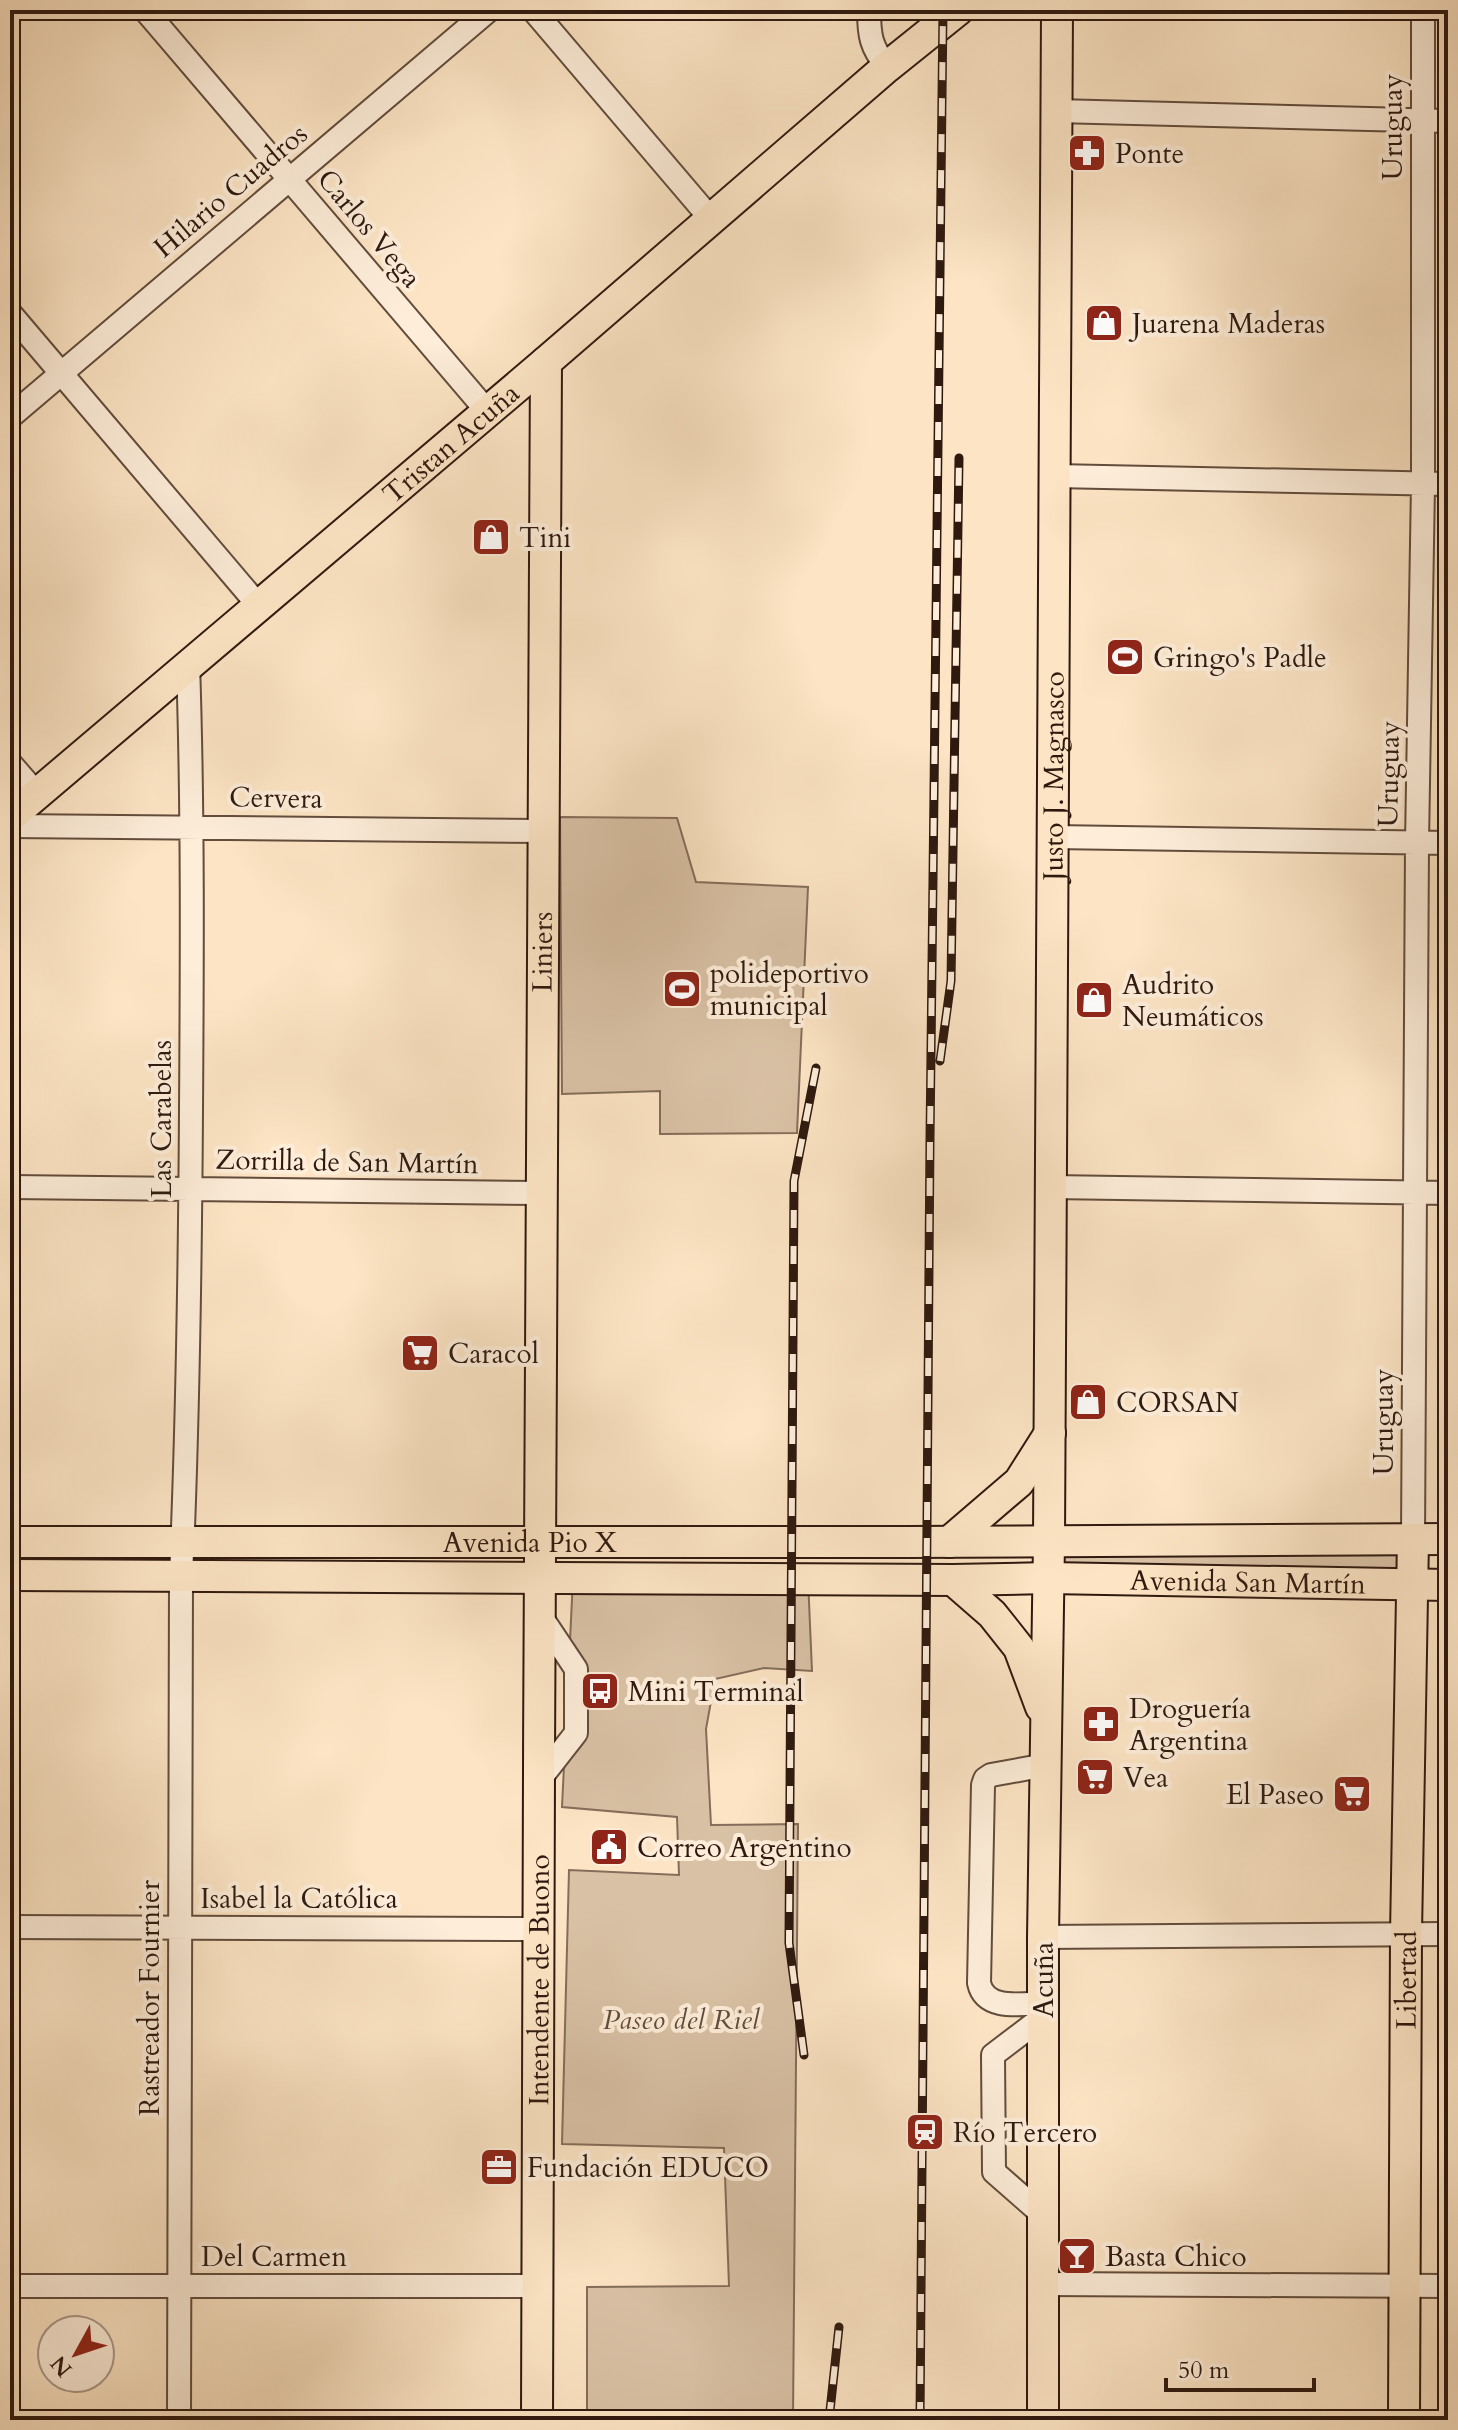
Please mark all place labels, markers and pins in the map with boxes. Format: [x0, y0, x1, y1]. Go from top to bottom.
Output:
pharmacy icon: Ponte [1066, 132, 1108, 174]
place label: Ponte [1115, 135, 1184, 173]
shop icon: Juarena Maderas [1083, 302, 1125, 344]
place label: Juarena Maderas [1128, 305, 1325, 343]
shop icon: Tini [470, 516, 512, 558]
place label: Tini [519, 519, 571, 557]
sports icon: Gringo's Padle [1104, 636, 1146, 678]
place label: Gringo's Padle [1153, 639, 1327, 677]
place label: polideportivo municipal [710, 955, 869, 1025]
place label: Audrito Neumáticos [1122, 966, 1264, 1036]
sports icon: polideportivo municipal [661, 968, 703, 1010]
shop icon: Audrito Neumáticos [1073, 979, 1115, 1021]
supermarket icon: Caracol [399, 1332, 441, 1374]
place label: Caracol [448, 1335, 539, 1373]
shop icon: CORSAN [1067, 1381, 1109, 1423]
place label: CORSAN [1116, 1384, 1239, 1422]
bus stop icon: Mini Terminal [579, 1670, 621, 1712]
place label: Mini Terminal [628, 1673, 804, 1711]
place label: Droguería Argentina [1129, 1690, 1251, 1760]
pharmacy icon: Droguería Argentina [1080, 1703, 1122, 1745]
supermarket icon: Vea [1074, 1756, 1116, 1798]
place label: Vea [1123, 1759, 1168, 1797]
supermarket icon: El Paseo [1331, 1773, 1373, 1815]
place label: El Paseo [1226, 1776, 1324, 1814]
public building icon: Correo Argentino [588, 1826, 630, 1868]
place label: Correo Argentino [637, 1829, 852, 1867]
station icon: Río Tercero [904, 2111, 946, 2153]
place label: Río Tercero [953, 2114, 1097, 2152]
office icon: Fundación EDUCO [478, 2146, 520, 2188]
place label: Fundación EDUCO [527, 2149, 769, 2187]
bar icon: Basta Chico [1056, 2235, 1098, 2277]
place label: Basta Chico [1105, 2238, 1247, 2276]

